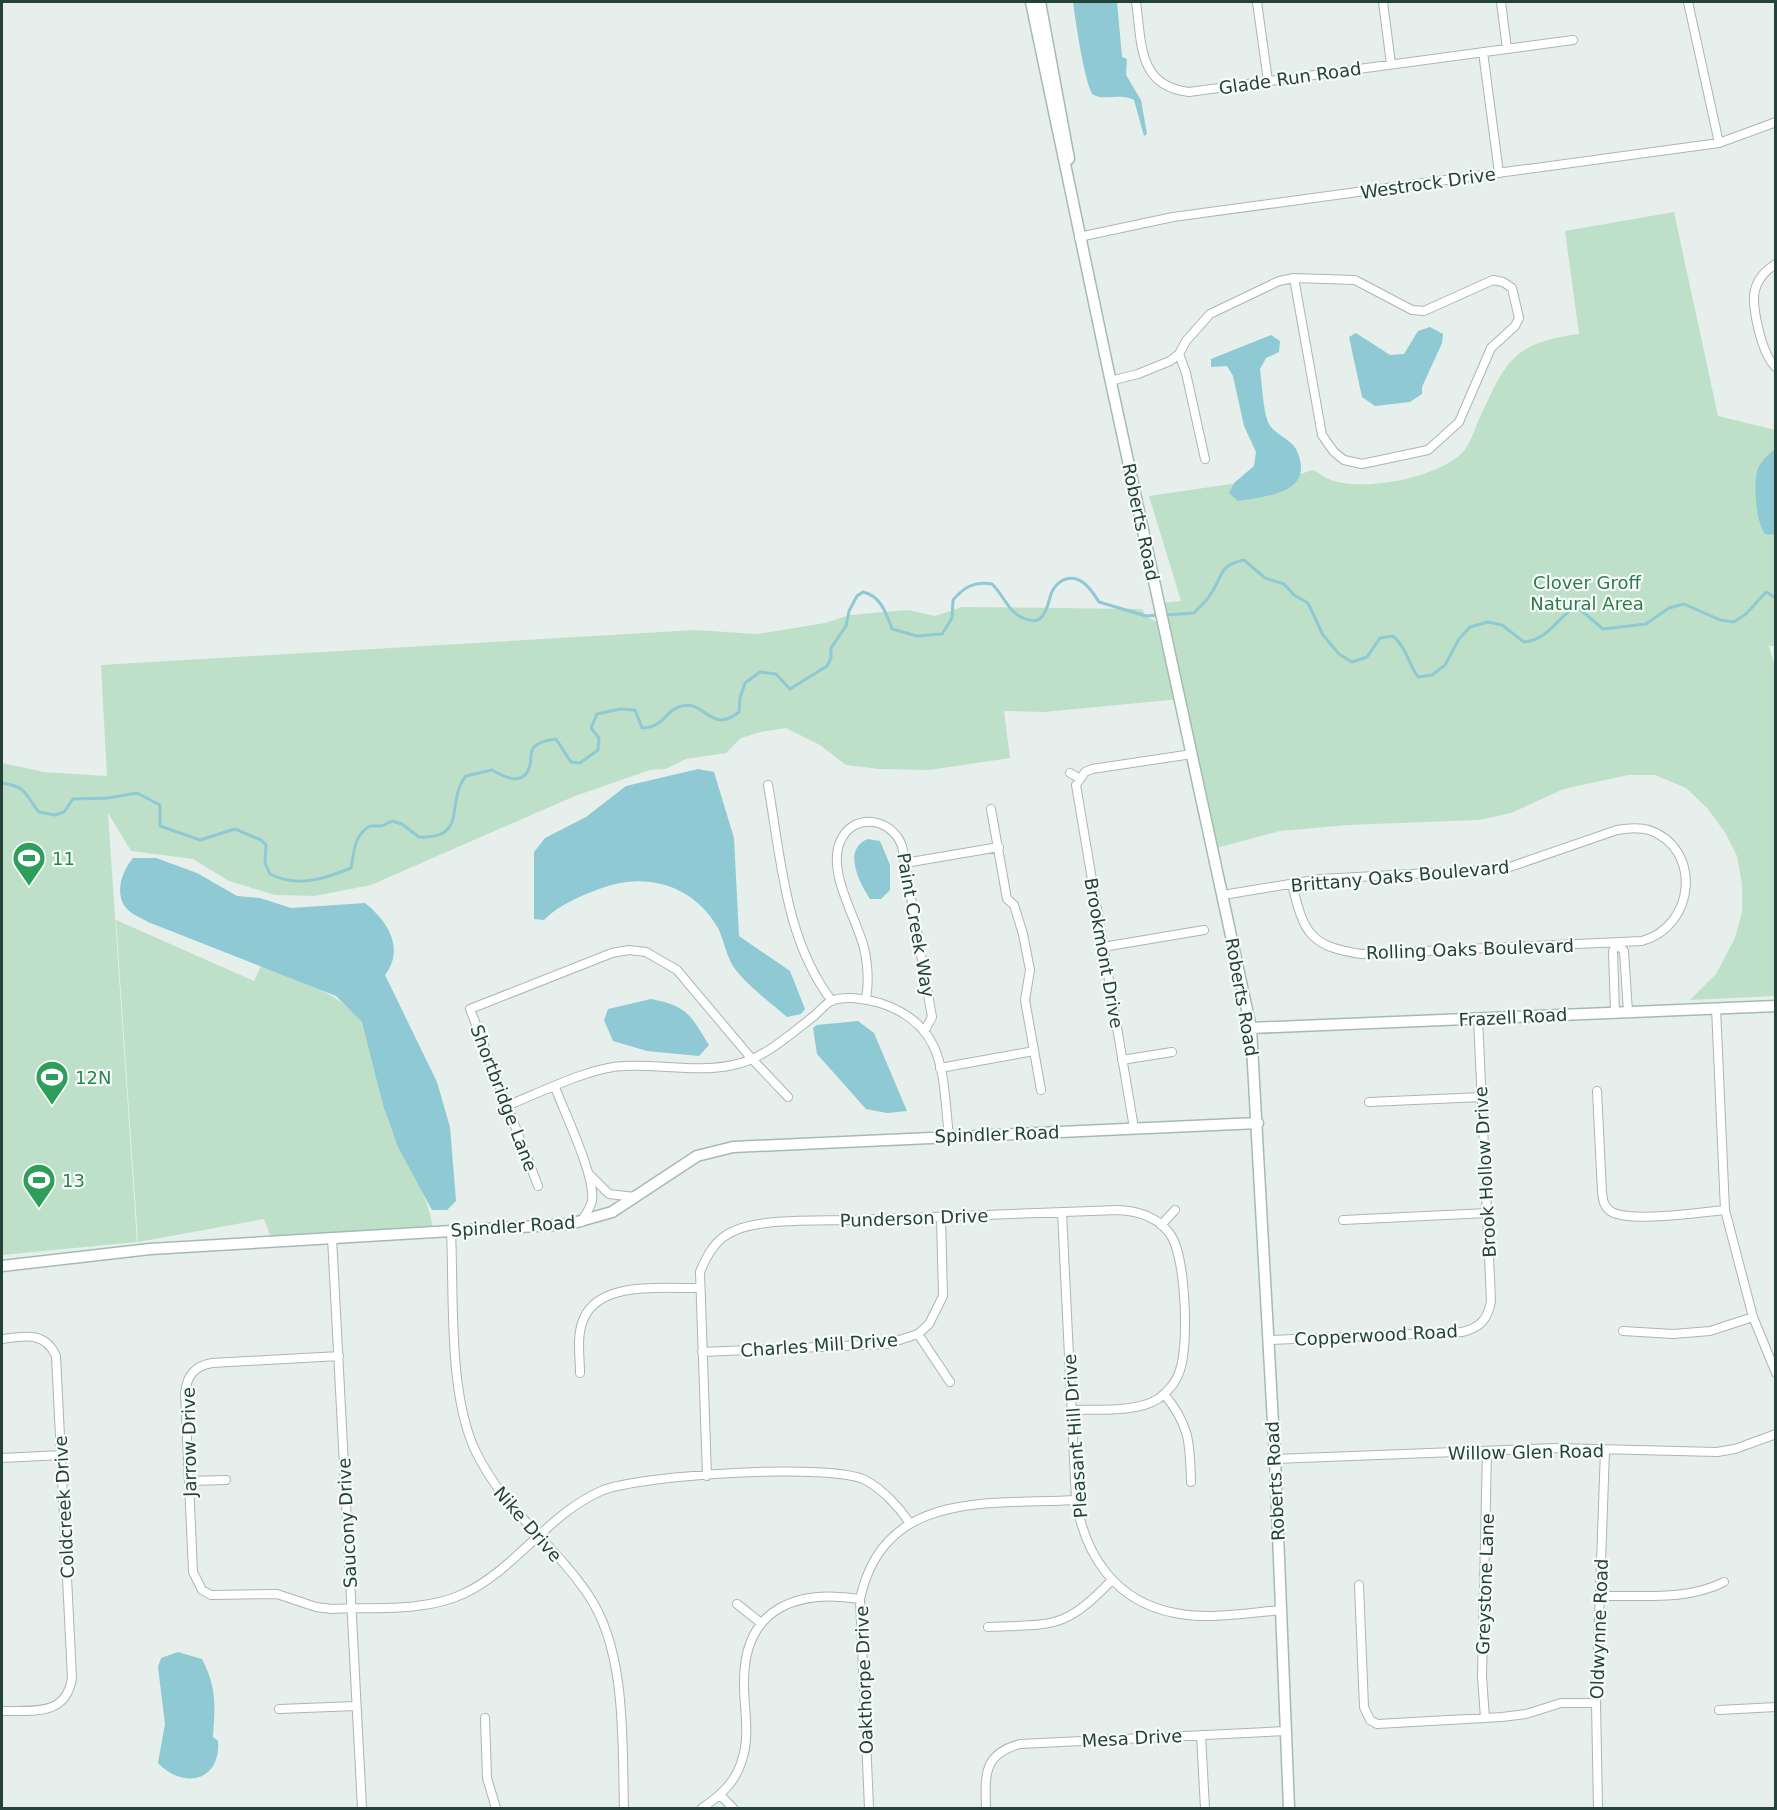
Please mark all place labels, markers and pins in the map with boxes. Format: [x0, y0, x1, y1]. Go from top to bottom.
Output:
sports icon: 11 [11, 840, 47, 887]
place label: 11 [52, 848, 75, 869]
sports icon: 12N [34, 1059, 70, 1106]
place label: 12N [75, 1067, 111, 1088]
sports icon: 13 [21, 1162, 57, 1209]
place label: 13 [62, 1170, 85, 1191]

